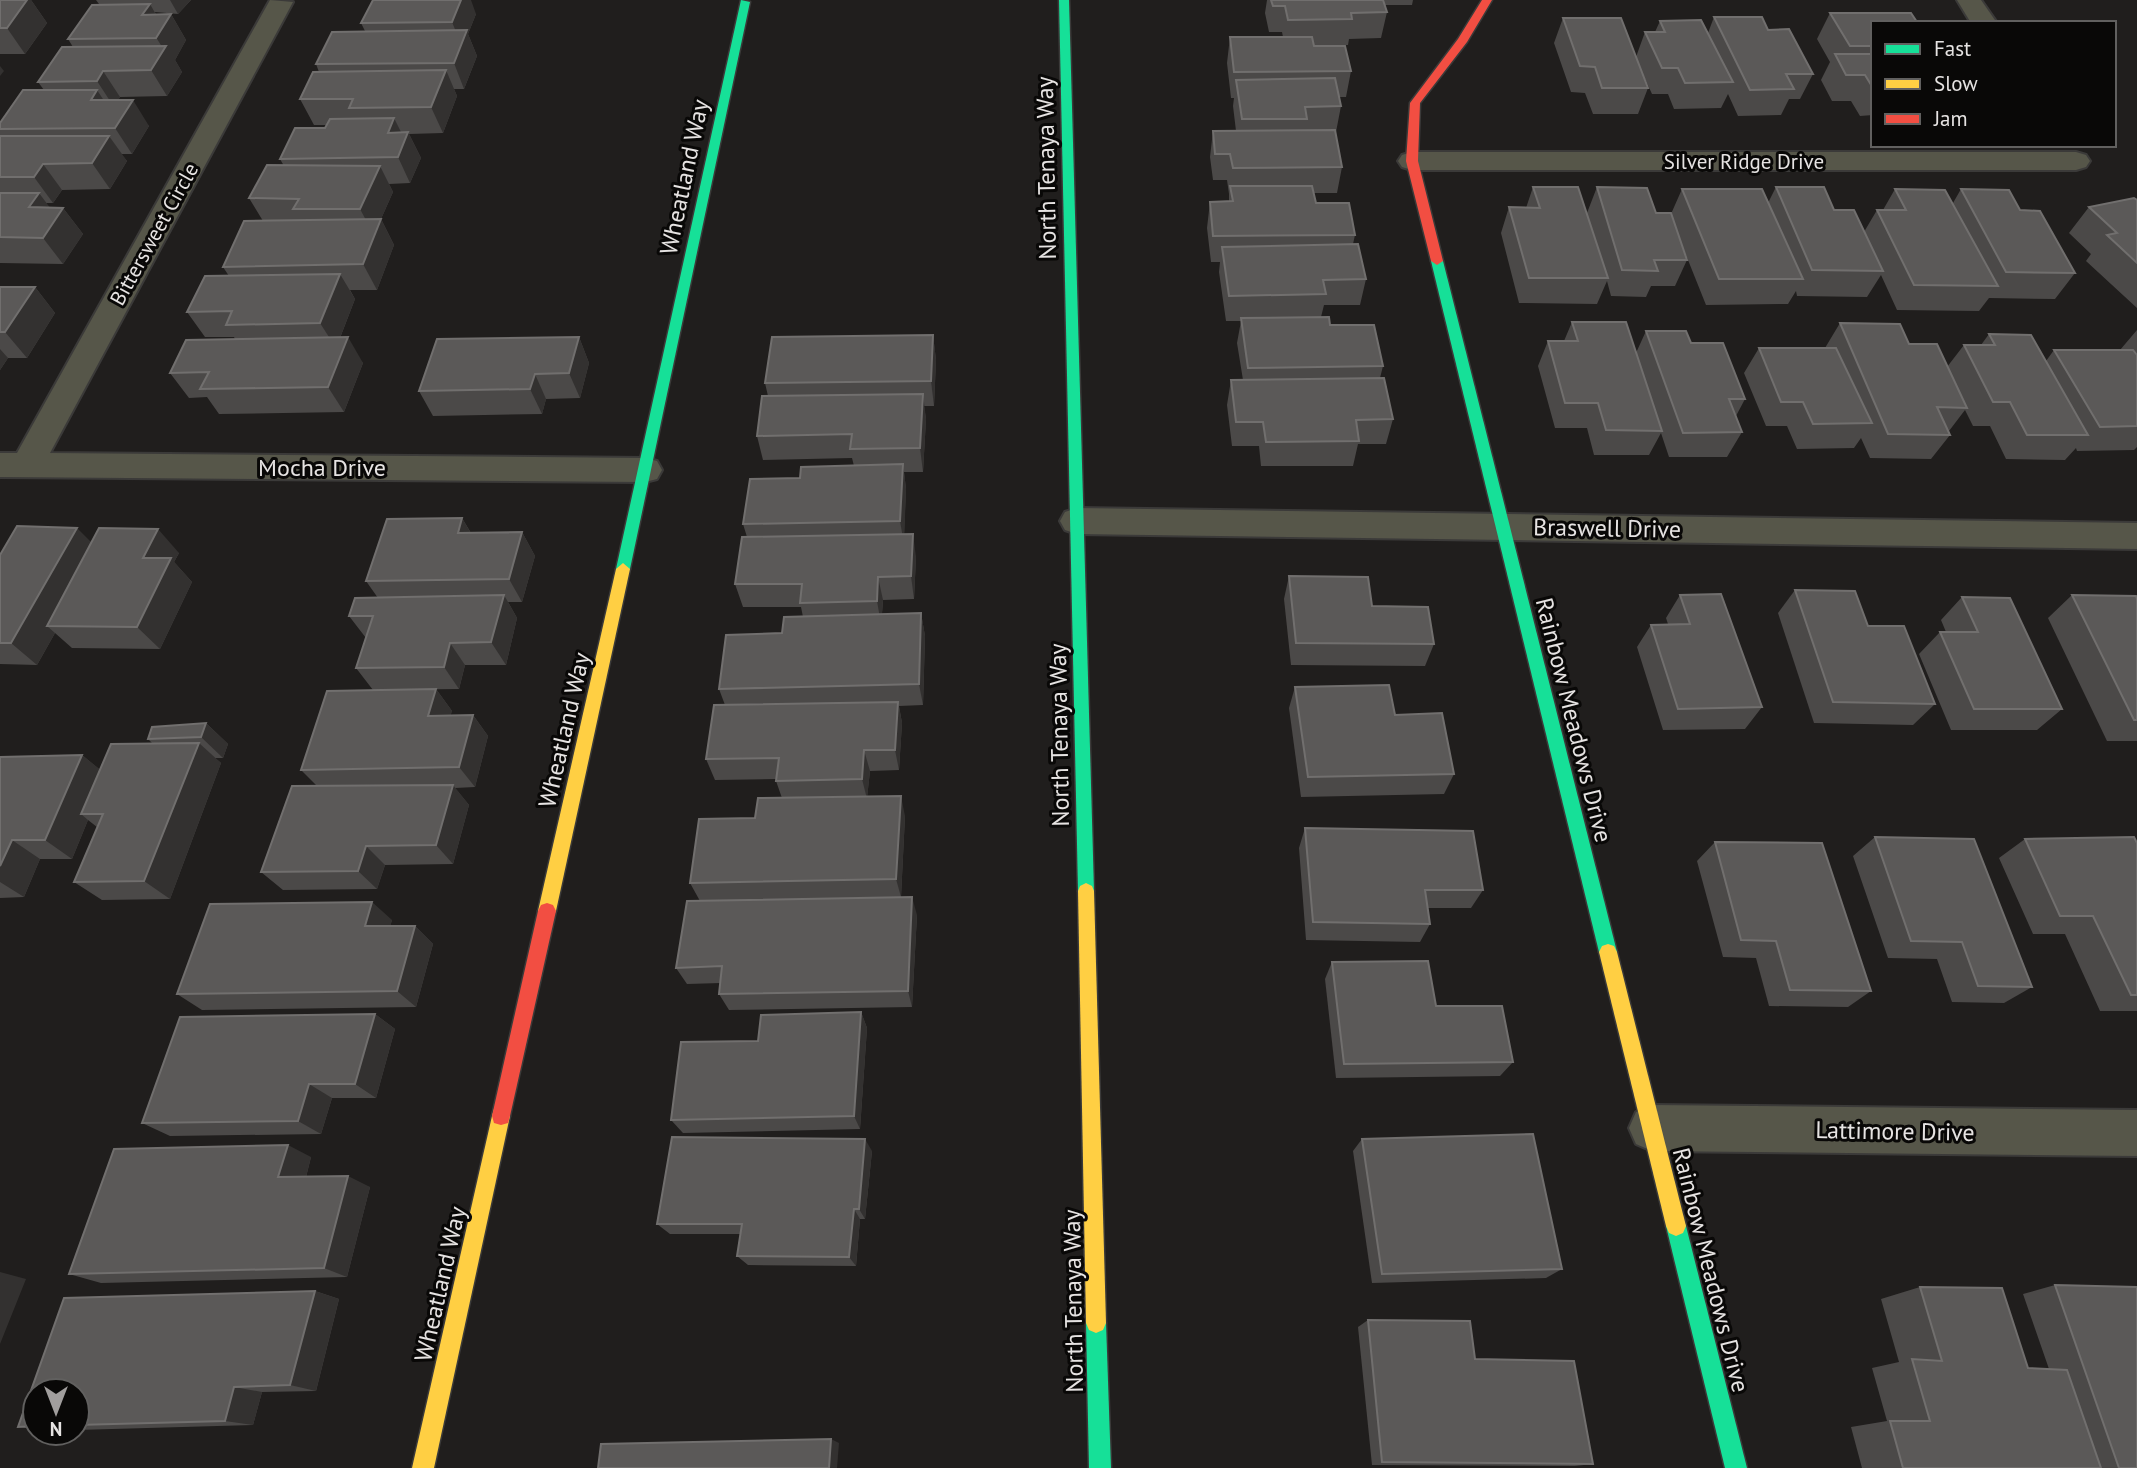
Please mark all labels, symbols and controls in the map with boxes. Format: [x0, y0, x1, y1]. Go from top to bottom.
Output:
legend [1871, 21, 2116, 147]
text: Fast [1934, 35, 1971, 62]
text: Slow [1934, 70, 1978, 97]
street label: North Tenaya Way [1029, 76, 1063, 260]
street label: Wheatland Way [652, 96, 716, 258]
text: Jam [1933, 105, 1968, 132]
street label: Silver Ridge Drive [1664, 148, 1824, 175]
street label: Bittersweet Circle [104, 158, 204, 310]
street label: Mocha Drive [258, 452, 386, 483]
street label: Braswell Drive [1533, 511, 1681, 545]
street label: Rainbow Meadows Drive [1529, 594, 1619, 846]
street label: North Tenaya Way [1042, 643, 1076, 827]
street label: Wheatland Way [531, 649, 597, 811]
street label: Lattimore Drive [1815, 1114, 1975, 1148]
street label: Rainbow Meadows Drive [1666, 1144, 1756, 1396]
street label: Wheatland Way [407, 1203, 473, 1365]
street label: North Tenaya Way [1056, 1209, 1090, 1393]
north arrow [21, 1377, 91, 1447]
text: N [50, 1417, 62, 1441]

